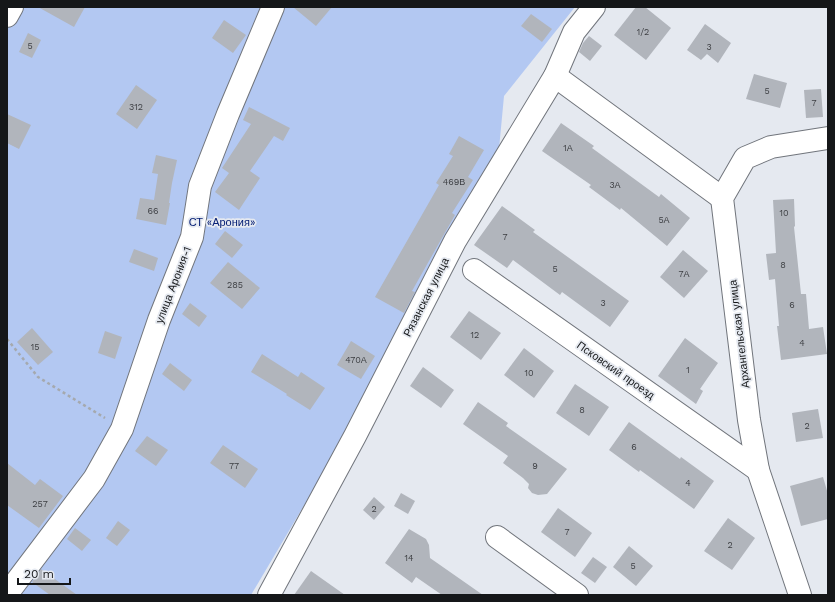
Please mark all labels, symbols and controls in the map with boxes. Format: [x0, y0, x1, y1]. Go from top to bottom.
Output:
house number: 1/2 [637, 27, 649, 37]
house number: 5 [27, 41, 33, 51]
house number: 3 [706, 42, 712, 52]
house number: 5 [764, 86, 770, 96]
house number: 7 [811, 98, 817, 108]
house number: 312 [129, 102, 143, 112]
house number: 1А [563, 143, 573, 153]
house number: 469В [443, 177, 465, 187]
house number: 3А [609, 180, 621, 190]
house number: 66 [148, 206, 158, 216]
house number: 10 [779, 208, 789, 218]
house number: 5А [658, 215, 670, 225]
park label: СТ «Арония» [189, 216, 255, 229]
house number: 7 [502, 232, 508, 242]
street label: улица Арония-1 [153, 245, 194, 325]
street label: Рязанская улица [401, 255, 452, 339]
house number: 8 [780, 260, 786, 270]
house number: 5 [552, 264, 558, 274]
house number: 7А [678, 269, 690, 279]
street label: Архангельская улица [726, 278, 753, 389]
house number: 285 [227, 280, 243, 290]
house number: 3 [600, 298, 606, 308]
house number: 6 [789, 300, 795, 310]
house number: 12 [471, 330, 479, 340]
house number: 4 [799, 338, 805, 348]
street label: Псковский проезд [574, 339, 658, 402]
house number: 15 [31, 342, 39, 352]
house number: 470А [345, 355, 367, 365]
house number: 1 [686, 365, 690, 375]
house number: 10 [524, 368, 534, 378]
house number: 8 [579, 405, 585, 415]
house number: 2 [804, 421, 810, 431]
house number: 6 [631, 442, 637, 452]
house number: 77 [229, 461, 239, 471]
house number: 9 [532, 461, 538, 471]
house number: 4 [685, 478, 691, 488]
house number: 257 [32, 499, 48, 509]
house number: 2 [371, 504, 377, 514]
house number: 7 [564, 527, 570, 537]
house number: 2 [727, 540, 733, 550]
house number: 14 [404, 553, 414, 563]
scale bar [18, 560, 70, 586]
house number: 5 [630, 561, 636, 571]
text: 20 m [24, 567, 54, 581]

